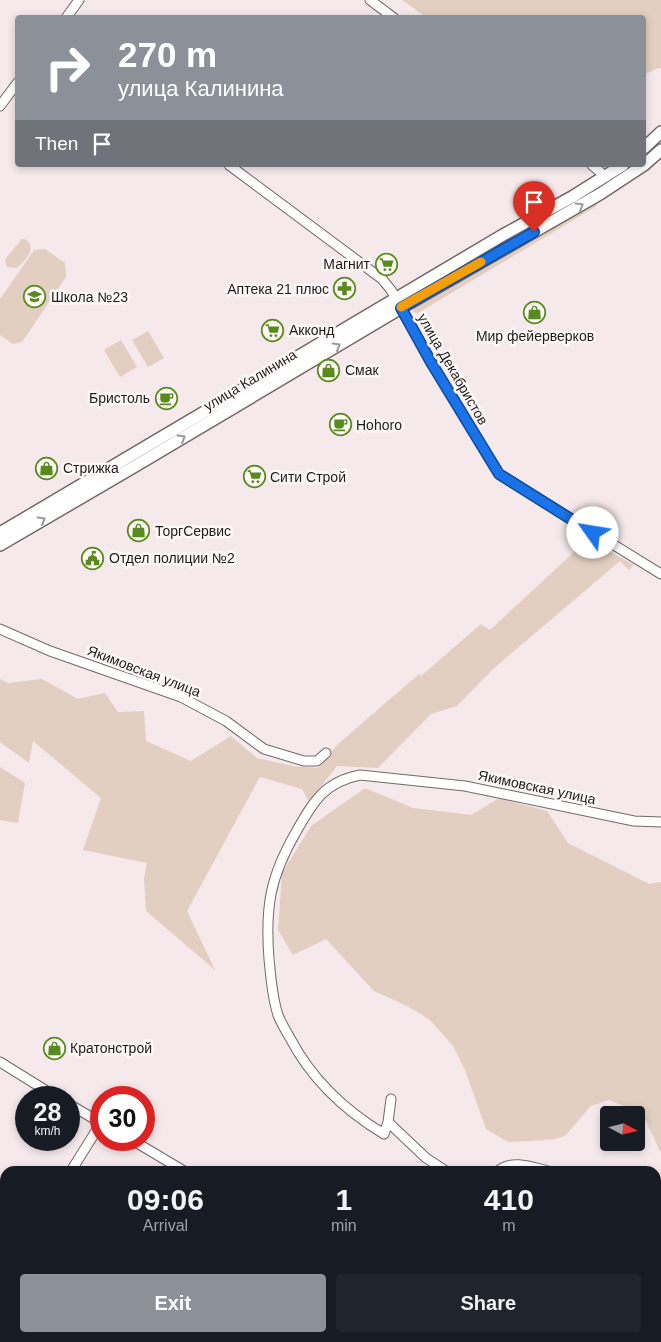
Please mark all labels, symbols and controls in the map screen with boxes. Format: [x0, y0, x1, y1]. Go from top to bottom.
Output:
icon: right [35, 35, 100, 100]
text: 270 m [118, 35, 217, 74]
text: улица Калинина [118, 76, 284, 101]
icon: arrive [88, 130, 116, 158]
text: Then [35, 133, 78, 154]
pin [513, 181, 555, 232]
icon: arrive [520, 188, 548, 216]
one-way arrow [575, 202, 584, 212]
supermarket icon: Магнит [374, 252, 398, 276]
place label: Магнит [323, 256, 371, 272]
pharmacy icon: Аптека 21 плюс [333, 277, 357, 301]
place label: Аптека 21 плюс [227, 281, 329, 297]
school or university icon: Школа №23 [23, 285, 47, 309]
place label: Школа №23 [51, 289, 128, 305]
shop icon: Мир фейерверков [523, 301, 547, 325]
street label: улица Декабристов [415, 310, 491, 428]
supermarket icon: Акконд [261, 318, 285, 342]
place label: Акконд [289, 322, 334, 338]
place label: Мир фейерверков [476, 328, 594, 344]
one-way arrow [331, 342, 340, 352]
street label: улица Калинина [201, 346, 299, 414]
shop icon: Смак [317, 358, 341, 382]
place label: Смак [345, 362, 380, 378]
cafe icon: Бристоль [154, 386, 178, 410]
place label: Бристоль [89, 390, 150, 406]
cafe icon: Hohoro [328, 413, 352, 437]
place label: Hohoro [356, 417, 402, 433]
one-way arrow [177, 435, 186, 445]
shop icon: Стрижка [35, 456, 59, 480]
place label: Стрижка [63, 460, 119, 476]
supermarket icon: Сити Строй [242, 465, 266, 489]
place label: Сити Строй [270, 469, 346, 485]
position arrow [566, 506, 618, 558]
one-way arrow [37, 517, 46, 527]
shop icon: ТоргСервис [127, 519, 151, 543]
place label: ТоргСервис [155, 523, 231, 539]
public building icon: Отдел полиции №2 [81, 546, 105, 570]
place label: Отдел полиции №2 [109, 550, 235, 566]
street label: Якимовская улица [85, 642, 203, 700]
street label: Якимовская улица [477, 767, 598, 807]
shop icon: Кратонстрой [42, 1036, 66, 1060]
place label: Кратонстрой [70, 1040, 152, 1056]
speed limit sign: 30 [90, 1086, 155, 1151]
text: 28 [34, 1098, 61, 1126]
north arrow [600, 1106, 645, 1151]
map controls [600, 1106, 645, 1151]
text: km/h [34, 1124, 61, 1138]
text: 09:06 [127, 1183, 204, 1216]
text: 1 [335, 1183, 352, 1216]
text: 410 [484, 1183, 534, 1216]
text: Arrival [143, 1217, 188, 1234]
text: min [331, 1217, 357, 1234]
text: m [502, 1217, 515, 1234]
button: Exit [20, 1274, 326, 1332]
button: Share [336, 1274, 641, 1332]

